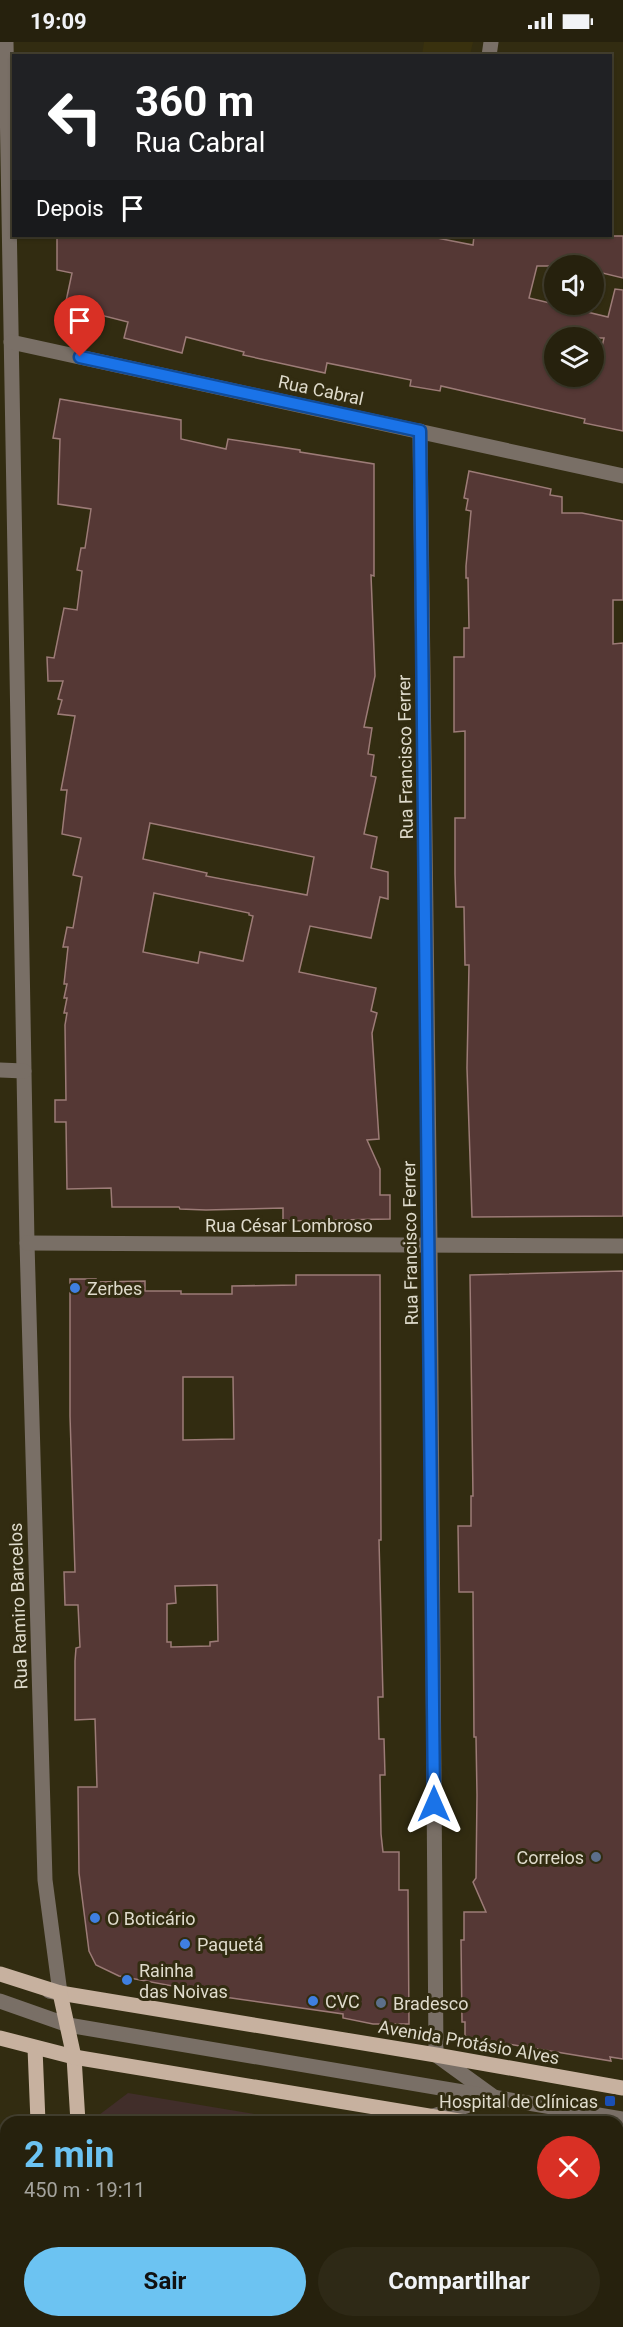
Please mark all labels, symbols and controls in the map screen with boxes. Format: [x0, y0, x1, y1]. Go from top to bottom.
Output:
text: 19:09 [30, 9, 87, 34]
text: 360 m [135, 77, 254, 126]
icon: left [36, 78, 114, 156]
text: Rua Cabral [135, 127, 265, 159]
icon: arrive [116, 192, 149, 225]
text: Depois [36, 196, 104, 221]
map controls [544, 255, 604, 387]
button: sound [544, 255, 604, 315]
pin [54, 295, 105, 357]
icon: arrive [63, 304, 96, 337]
button: layers [544, 327, 604, 387]
street label: Rua Cabral [276, 371, 366, 409]
street label: Rua Francisco Ferrer [393, 674, 417, 840]
street label: Rua Francisco Ferrer [398, 1160, 422, 1326]
street label: Rua César Lombroso [205, 1215, 373, 1236]
place label: Zerbes [87, 1278, 142, 1299]
marker: Zerbes [68, 1281, 82, 1295]
street label: Rua Ramiro Barcelos [5, 1522, 31, 1690]
position arrow [402, 1772, 466, 1836]
place label: Correios [517, 1847, 584, 1868]
marker: Correios [589, 1850, 603, 1864]
place label: O Boticário [107, 1908, 196, 1929]
marker: O Boticário [88, 1911, 102, 1925]
place label: Paquetá [197, 1934, 263, 1955]
marker: Paquetá [178, 1937, 192, 1951]
place label: Rainha das Noivas [139, 1960, 228, 2002]
marker: Rainha das Noivas [120, 1973, 134, 1987]
place label: CVC [325, 1991, 360, 2012]
place label: Bradesco [393, 1993, 468, 2014]
marker: CVC [306, 1994, 320, 2008]
marker: Bradesco [374, 1996, 388, 2010]
street label: Avenida Protásio Alves [377, 2016, 561, 2068]
place label: Hospital de Clínicas [439, 2091, 598, 2112]
marker: Hospital de Clínicas [603, 2094, 617, 2108]
text: 2 min [24, 2134, 115, 2176]
button: close [537, 2136, 600, 2199]
text: 450 m · 19:11 [24, 2178, 145, 2202]
button: Sair [24, 2247, 306, 2316]
button: Compartilhar [318, 2247, 600, 2316]

